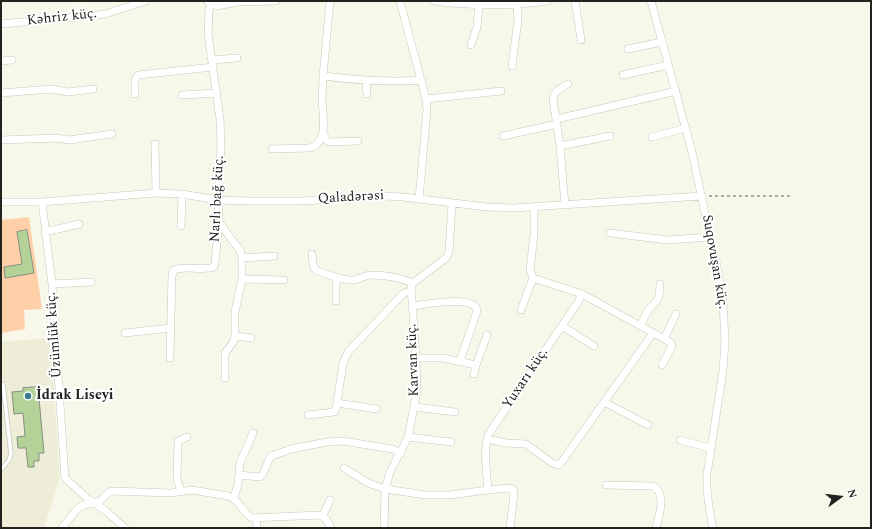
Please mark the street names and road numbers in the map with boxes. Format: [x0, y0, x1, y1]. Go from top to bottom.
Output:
street label: Kəhriz küç. [26, 6, 98, 30]
street label: Narlı bağ küç. [207, 155, 229, 243]
street label: Qaladərəsi [317, 188, 385, 208]
street label: Suqovuşan küç. [697, 214, 731, 310]
street label: Üzümlük küç. [44, 291, 66, 379]
street label: Karvan küç. [404, 323, 424, 397]
street label: Yuxarı küç. [499, 345, 553, 413]

